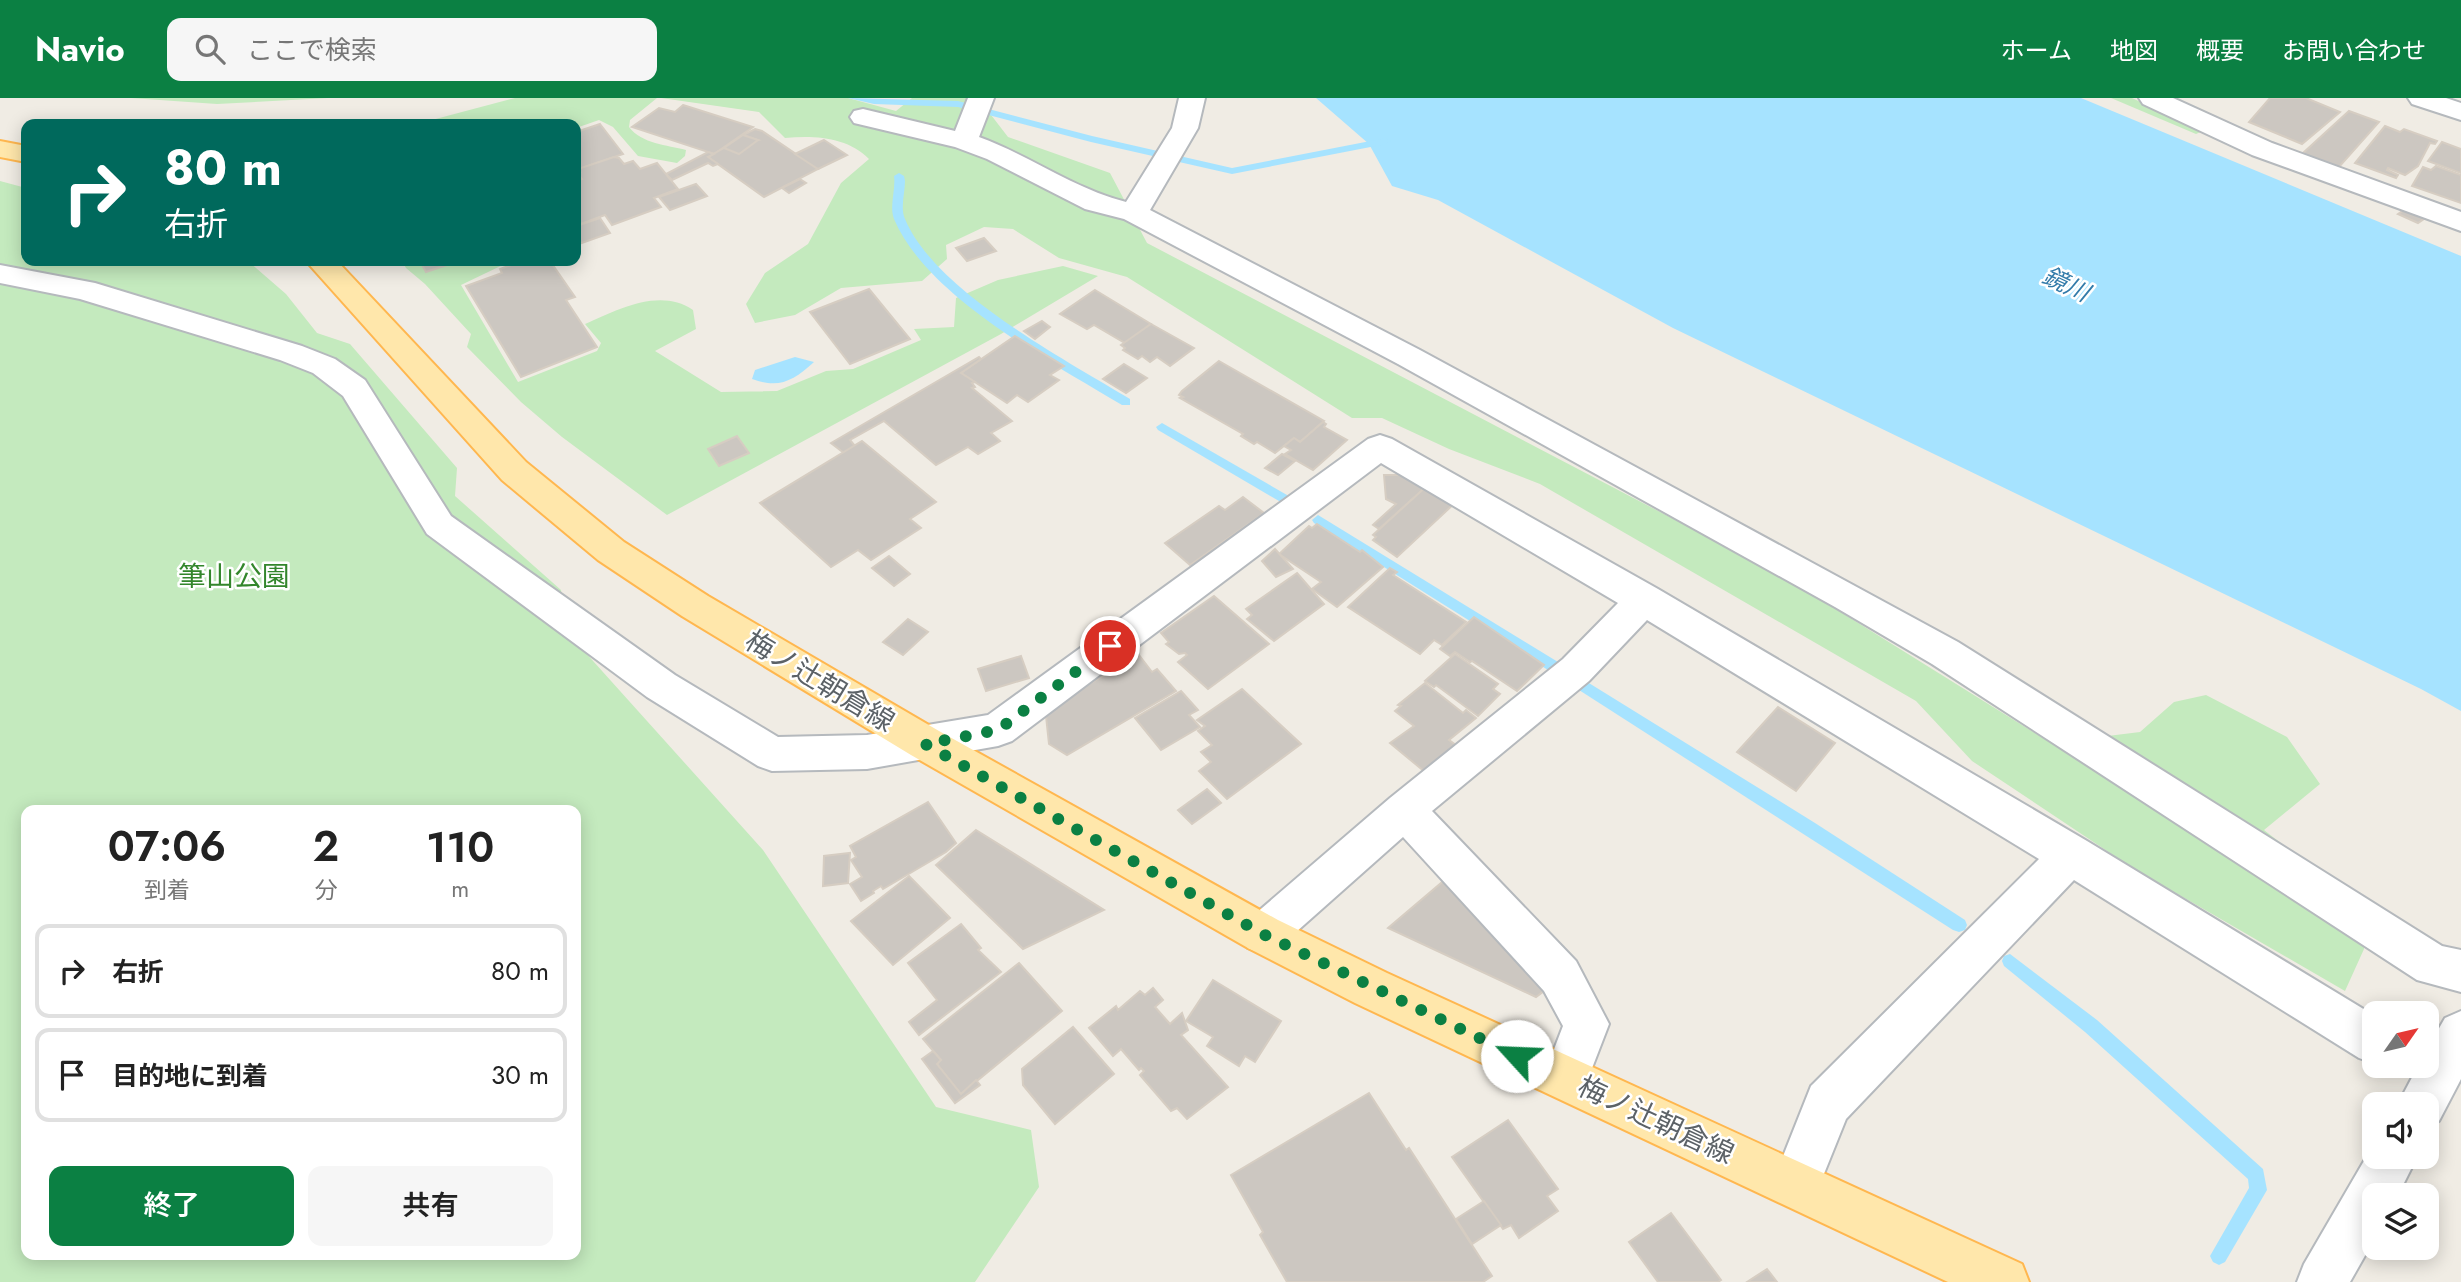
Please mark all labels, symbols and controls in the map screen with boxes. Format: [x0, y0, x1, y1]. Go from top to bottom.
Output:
search box [167, 18, 657, 81]
text: Navio [35, 26, 125, 73]
icon: search [191, 30, 229, 68]
text: ここで検索 [247, 31, 377, 69]
text: ホーム [2001, 33, 2072, 68]
text: 地図 [2110, 33, 2158, 68]
text: 概要 [2196, 33, 2244, 68]
text: お問い合わせ [2282, 33, 2426, 68]
text: 80 m [164, 133, 282, 203]
icon: right [49, 147, 140, 238]
text: 右折 [164, 201, 228, 247]
water label: 鏡川 [2037, 258, 2098, 311]
park label: 筆山公園 [178, 556, 290, 597]
pin [1080, 616, 1140, 676]
street label: 梅ノ辻朝倉線 [737, 620, 903, 742]
icon: arrive [1091, 627, 1129, 665]
text: 07:06 [108, 816, 226, 877]
text: 2 [313, 816, 339, 877]
text: 110 [426, 817, 494, 878]
text: m [451, 872, 469, 906]
text: 到着 [144, 873, 190, 907]
text: 分 [315, 873, 338, 907]
icon: right [53, 952, 91, 990]
text: 80 m [491, 952, 549, 990]
text: 右折 [112, 953, 164, 991]
north arrow [2362, 1001, 2440, 1078]
map controls [2362, 1001, 2439, 1260]
position arrow [1480, 1019, 1554, 1093]
icon: arrive [53, 1056, 91, 1094]
text: 30 m [491, 1056, 549, 1094]
text: 目的地に到着 [112, 1057, 268, 1095]
street label: 梅ノ辻朝倉線 [1571, 1066, 1741, 1174]
button: sound [2362, 1092, 2439, 1169]
button: 終了 [49, 1166, 294, 1246]
button: 共有 [308, 1166, 553, 1246]
button: layers [2362, 1183, 2439, 1260]

